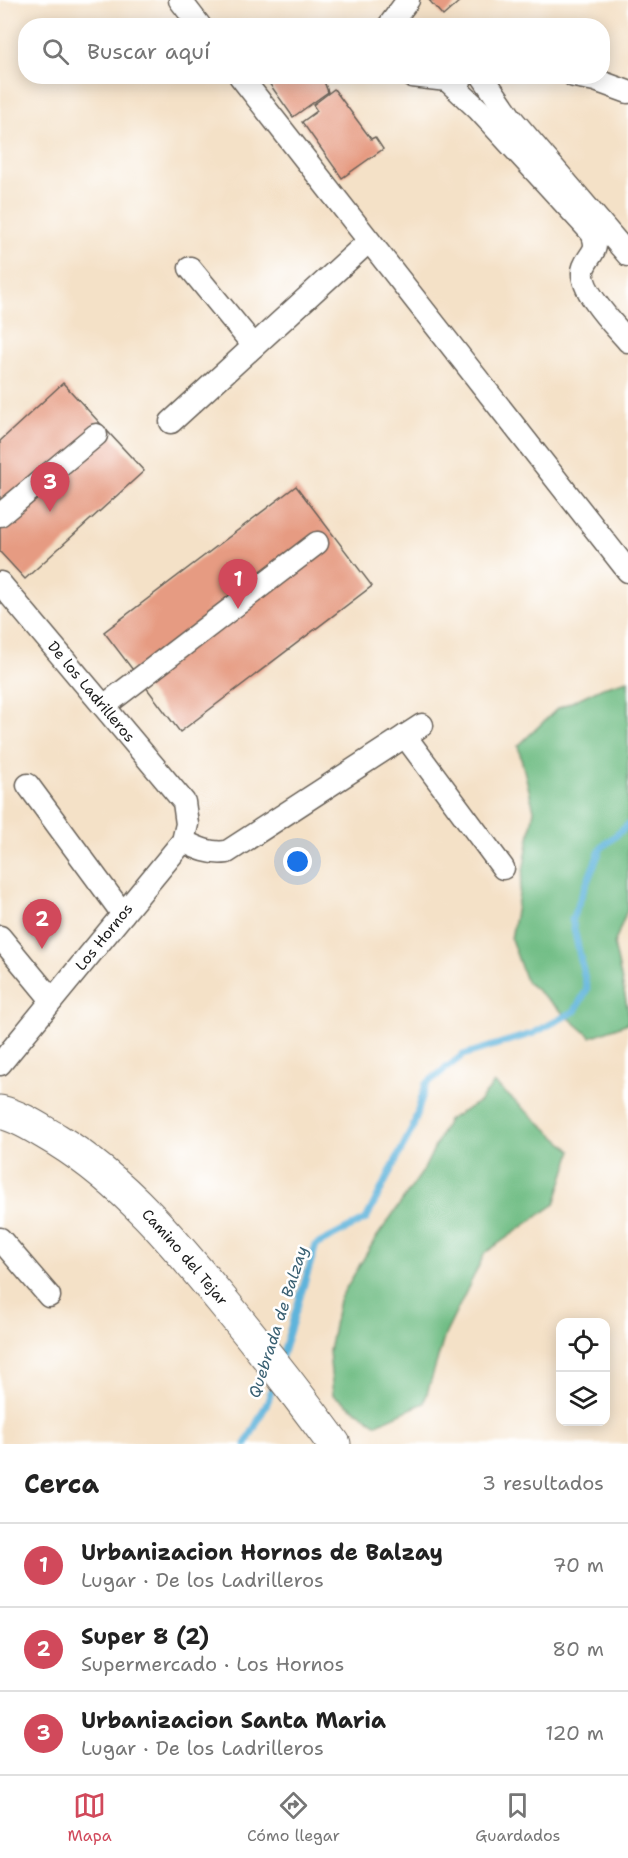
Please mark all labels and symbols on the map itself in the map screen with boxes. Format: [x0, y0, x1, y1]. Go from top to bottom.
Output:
pin: 3 [31, 462, 70, 512]
pin: 1 [218, 560, 258, 609]
street label: De los Ladrilleros [43, 637, 140, 746]
your location [283, 847, 312, 876]
street label: Los Hornos [71, 899, 137, 975]
pin: 2 [22, 900, 62, 949]
street label: Camino del Tejar [137, 1205, 232, 1310]
water label: Quebrada de Balzay [244, 1243, 312, 1401]

